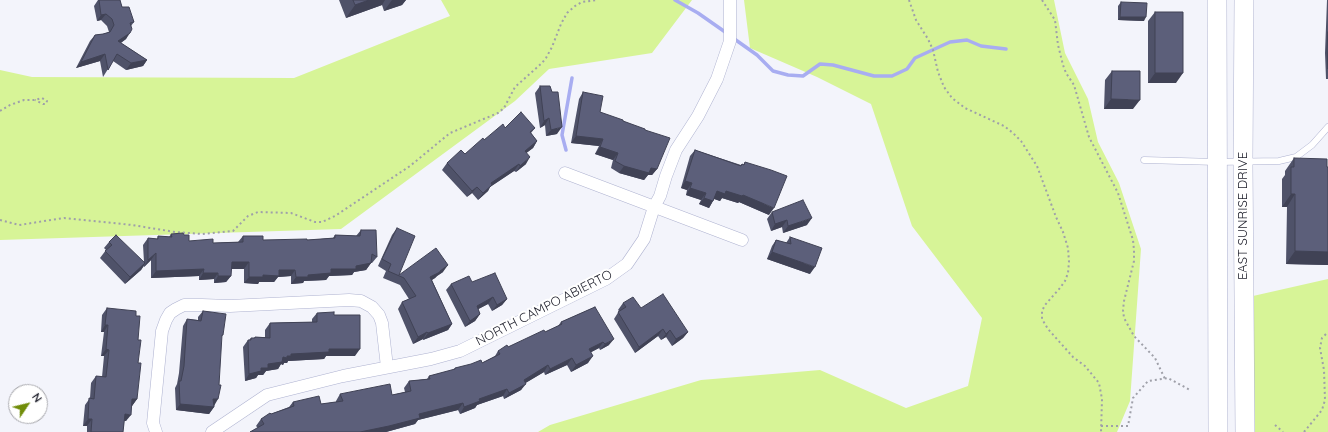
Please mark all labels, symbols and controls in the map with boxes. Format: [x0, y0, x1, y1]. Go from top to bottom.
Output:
street label: EAST SUNRISE DRIVE [1235, 152, 1251, 280]
street label: NORTH CAMPO ABIERTO [473, 267, 615, 349]
north arrow [8, 384, 48, 424]
text: N [29, 390, 45, 405]

